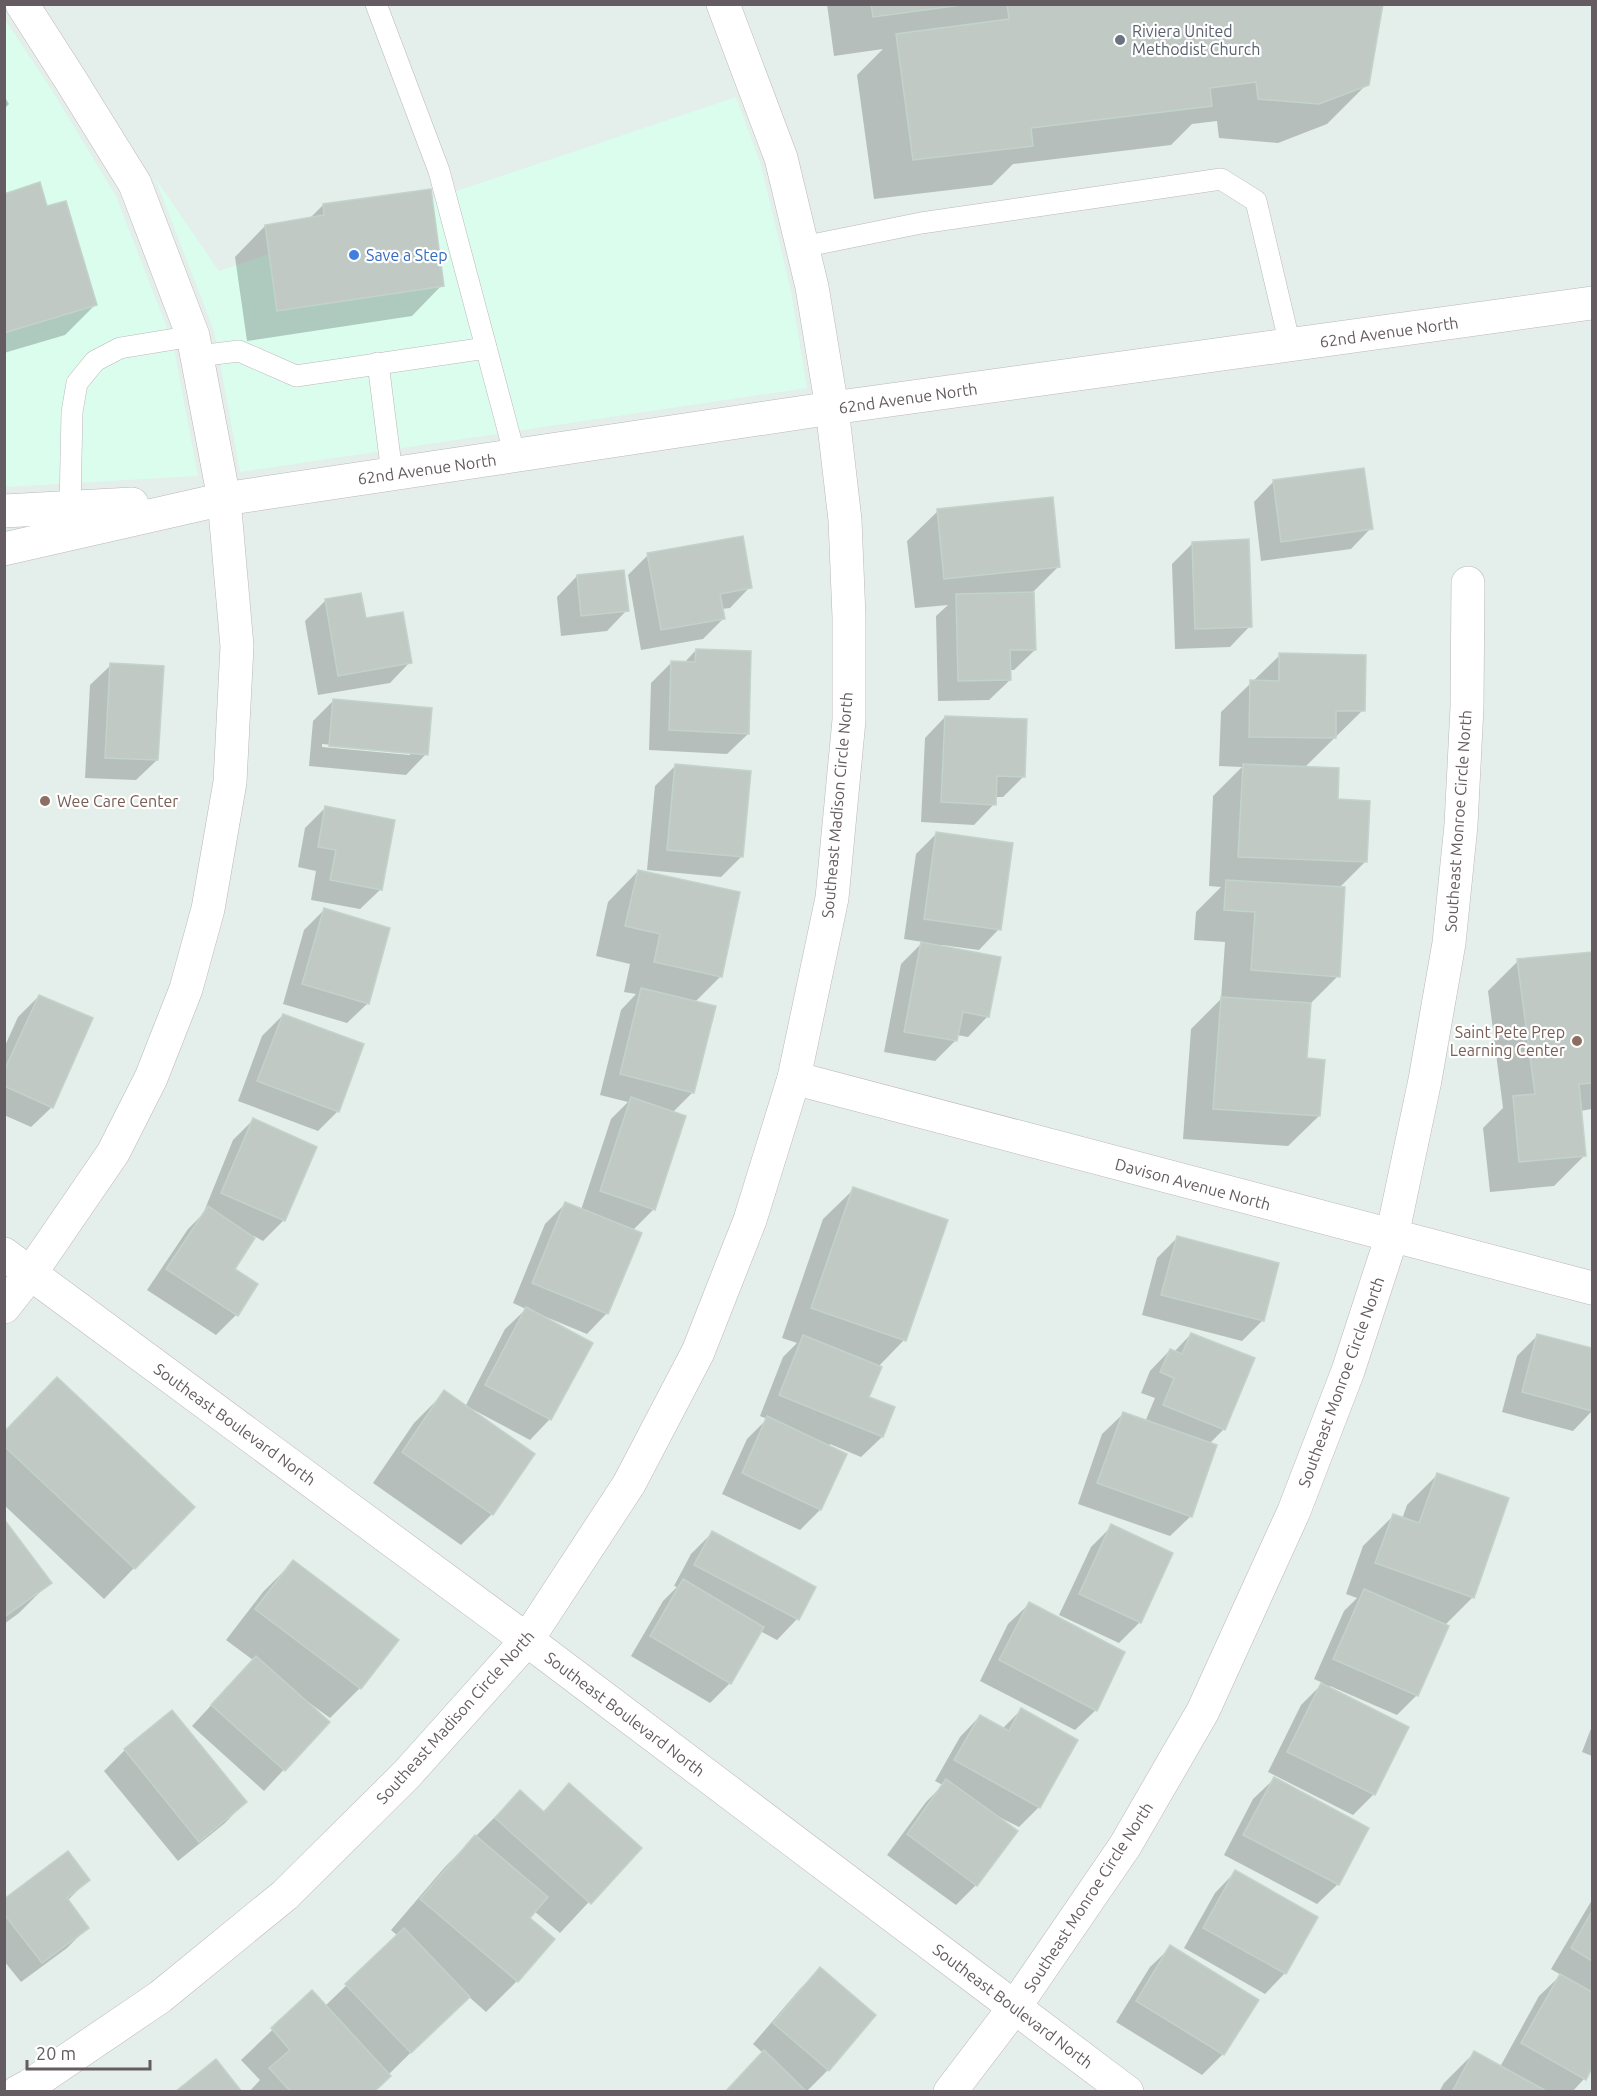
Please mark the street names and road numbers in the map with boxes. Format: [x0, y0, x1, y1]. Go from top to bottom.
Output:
street label: 62nd Avenue North [1318, 313, 1460, 351]
street label: 62nd Avenue North [837, 379, 979, 417]
street label: 62nd Avenue North [356, 450, 498, 488]
street label: Southeast Madison Circle North [818, 691, 856, 919]
street label: Southeast Monroe Circle North [1441, 709, 1475, 933]
street label: Davison Avenue North [1113, 1155, 1273, 1213]
street label: Southeast Monroe Circle North [1294, 1274, 1388, 1490]
street label: Southeast Boulevard North [151, 1359, 319, 1489]
street label: Southeast Madison Circle North [372, 1627, 538, 1807]
street label: Southeast Boulevard North [542, 1648, 708, 1780]
street label: Southeast Monroe Circle North [1020, 1799, 1156, 1995]
street label: Southeast Boulevard North [930, 1940, 1096, 2072]

